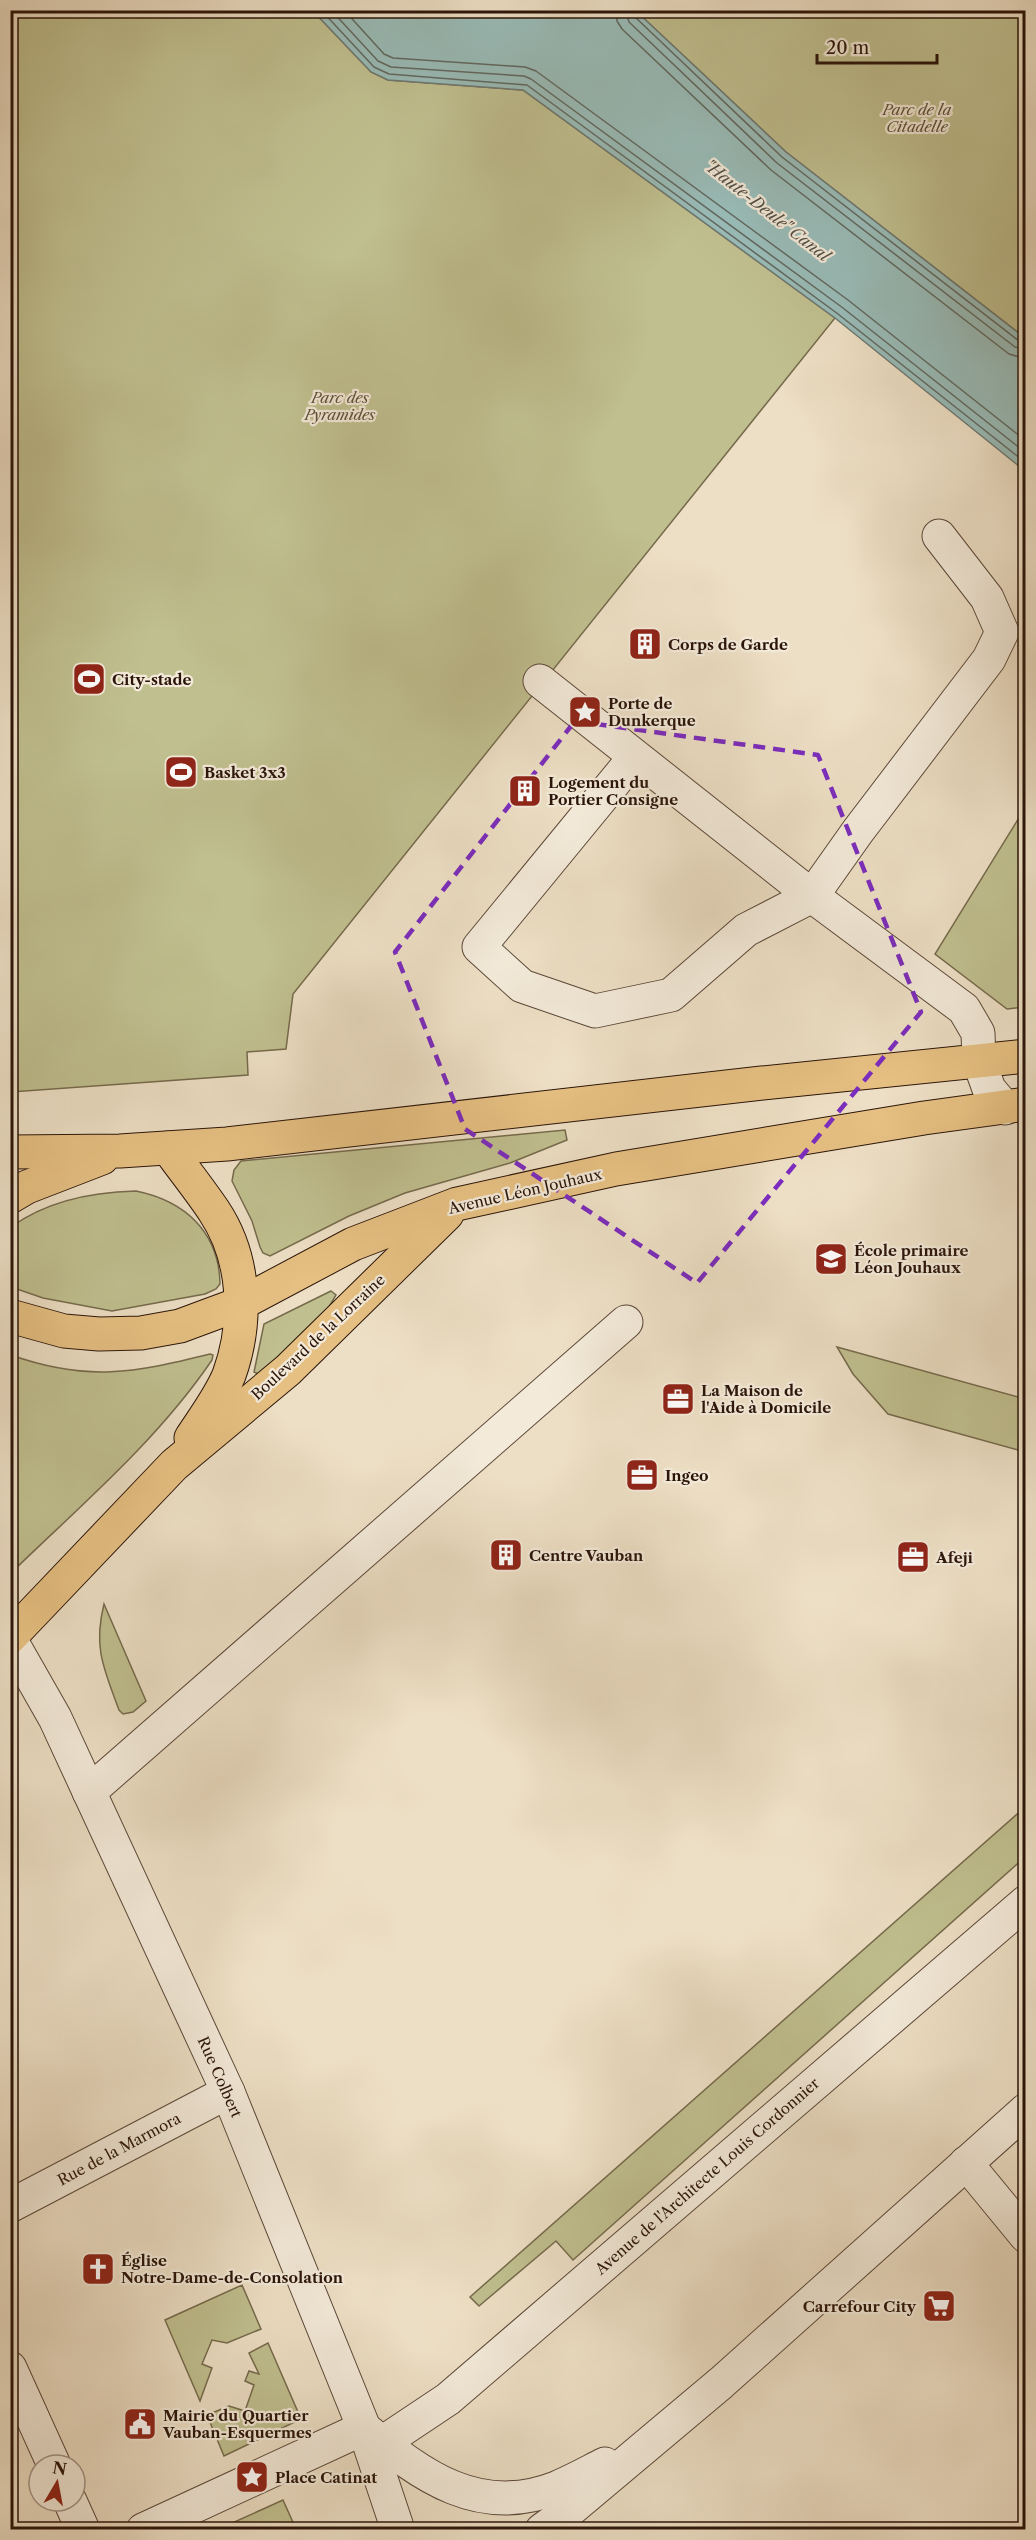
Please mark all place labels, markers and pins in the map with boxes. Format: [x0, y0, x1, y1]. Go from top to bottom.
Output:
building icon: Corps de Garde [627, 626, 663, 662]
place label: Corps de Garde [668, 635, 788, 654]
sports icon: City-stade [71, 661, 107, 697]
place label: City-stade [112, 670, 191, 689]
place icon: Porte de Dunkerque [567, 694, 603, 730]
place label: Porte de Dunkerque [608, 694, 696, 730]
sports icon: Basket 3x3 [163, 754, 199, 790]
place label: Basket 3x3 [204, 763, 286, 782]
building icon: Logement du Portier Consigne [507, 773, 543, 809]
place label: Logement du Portier Consigne [548, 773, 678, 809]
school or university icon: École primaire Léon Jouhaux [813, 1241, 849, 1277]
place label: École primaire Léon Jouhaux [854, 1241, 969, 1277]
office icon: La Maison de l'Aide à Domicile [660, 1381, 696, 1417]
place label: La Maison de l'Aide à Domicile [701, 1381, 831, 1417]
office icon: Ingeo [624, 1457, 660, 1493]
place label: Ingeo [665, 1466, 709, 1485]
building icon: Centre Vauban [488, 1537, 524, 1573]
office icon: Afeji [895, 1539, 931, 1575]
place label: Centre Vauban [529, 1546, 644, 1565]
place label: Afeji [935, 1548, 974, 1567]
church icon: Église Notre-Dame-de-Consolation [80, 2251, 116, 2287]
place label: Église Notre-Dame-de-Consolation [121, 2251, 344, 2287]
supermarket icon: Carrefour City [921, 2288, 957, 2324]
place label: Carrefour City [803, 2297, 917, 2316]
public building icon: Mairie du Quartier Vauban-Esquermes [122, 2406, 158, 2442]
place label: Mairie du Quartier Vauban-Esquermes [162, 2406, 312, 2442]
place icon: Place Catinat [234, 2459, 270, 2495]
place label: Place Catinat [275, 2468, 377, 2487]

